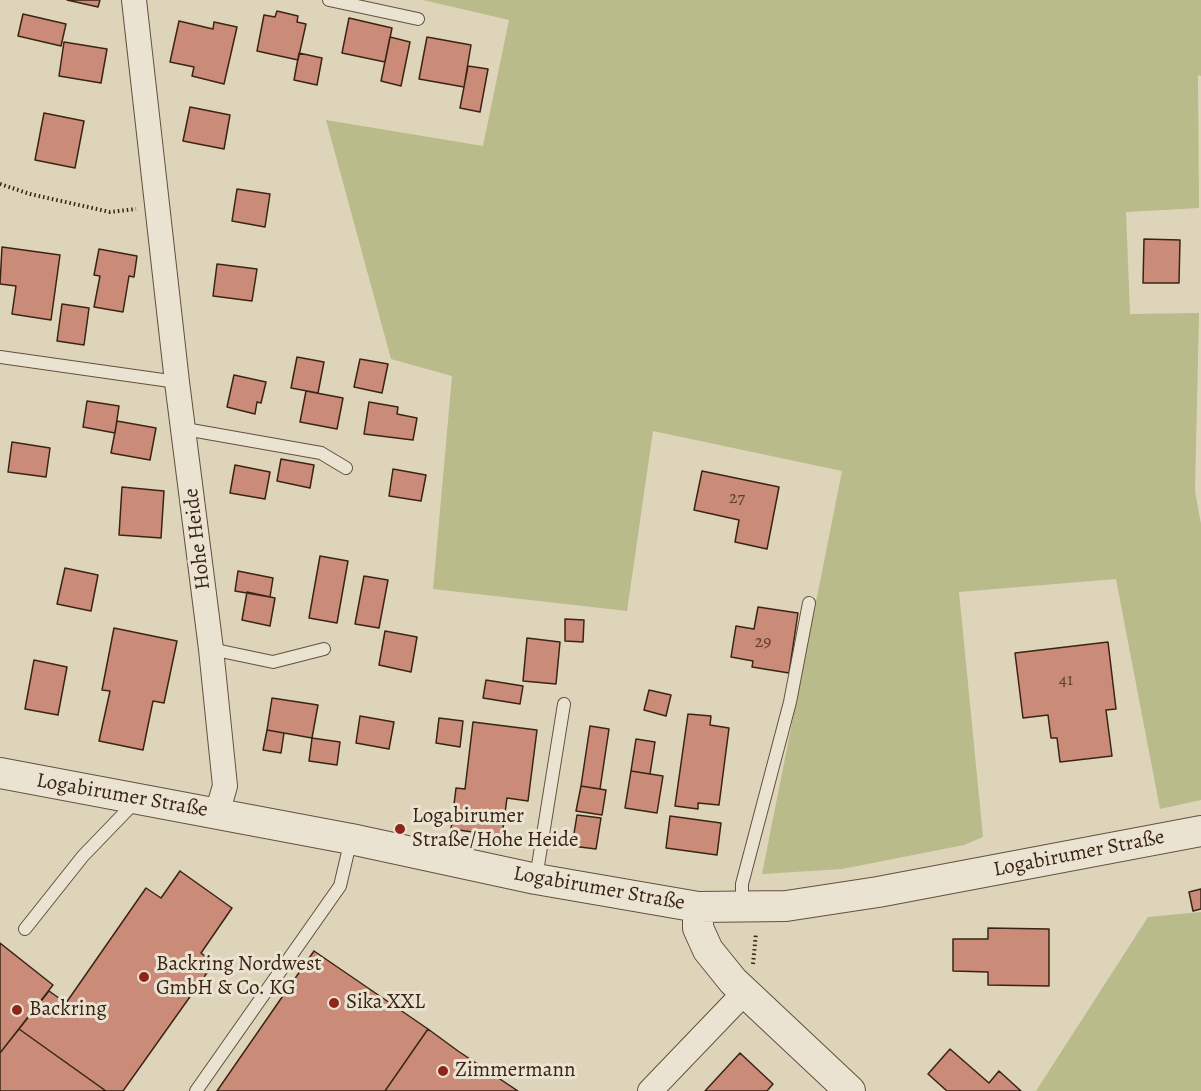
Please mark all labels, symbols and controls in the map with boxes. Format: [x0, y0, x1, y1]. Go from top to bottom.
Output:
street label: Hohe Heide [179, 487, 217, 591]
house number: 27 [729, 488, 745, 510]
house number: 29 [755, 632, 771, 654]
house number: 41 [1059, 670, 1073, 692]
street label: Logabirumer Straße [34, 769, 210, 823]
place label: Logabirumer Straße/Hohe Heide [412, 804, 578, 854]
marker: Logabirumer Straße/Hohe Heide [393, 822, 407, 836]
street label: Logabirumer Straße [991, 825, 1167, 883]
street label: Logabirumer Straße [511, 862, 687, 916]
place label: Backring Nordwest GmbH & Co. KG [156, 952, 321, 1002]
marker: Backring Nordwest GmbH & Co. KG [137, 970, 151, 984]
place label: Sika XXL [346, 990, 425, 1016]
marker: Sika XXL [327, 996, 341, 1010]
place label: Backring [29, 997, 107, 1023]
marker: Backring [10, 1003, 24, 1017]
place label: Zimmermann [455, 1058, 576, 1084]
marker: Zimmermann [436, 1064, 450, 1078]

